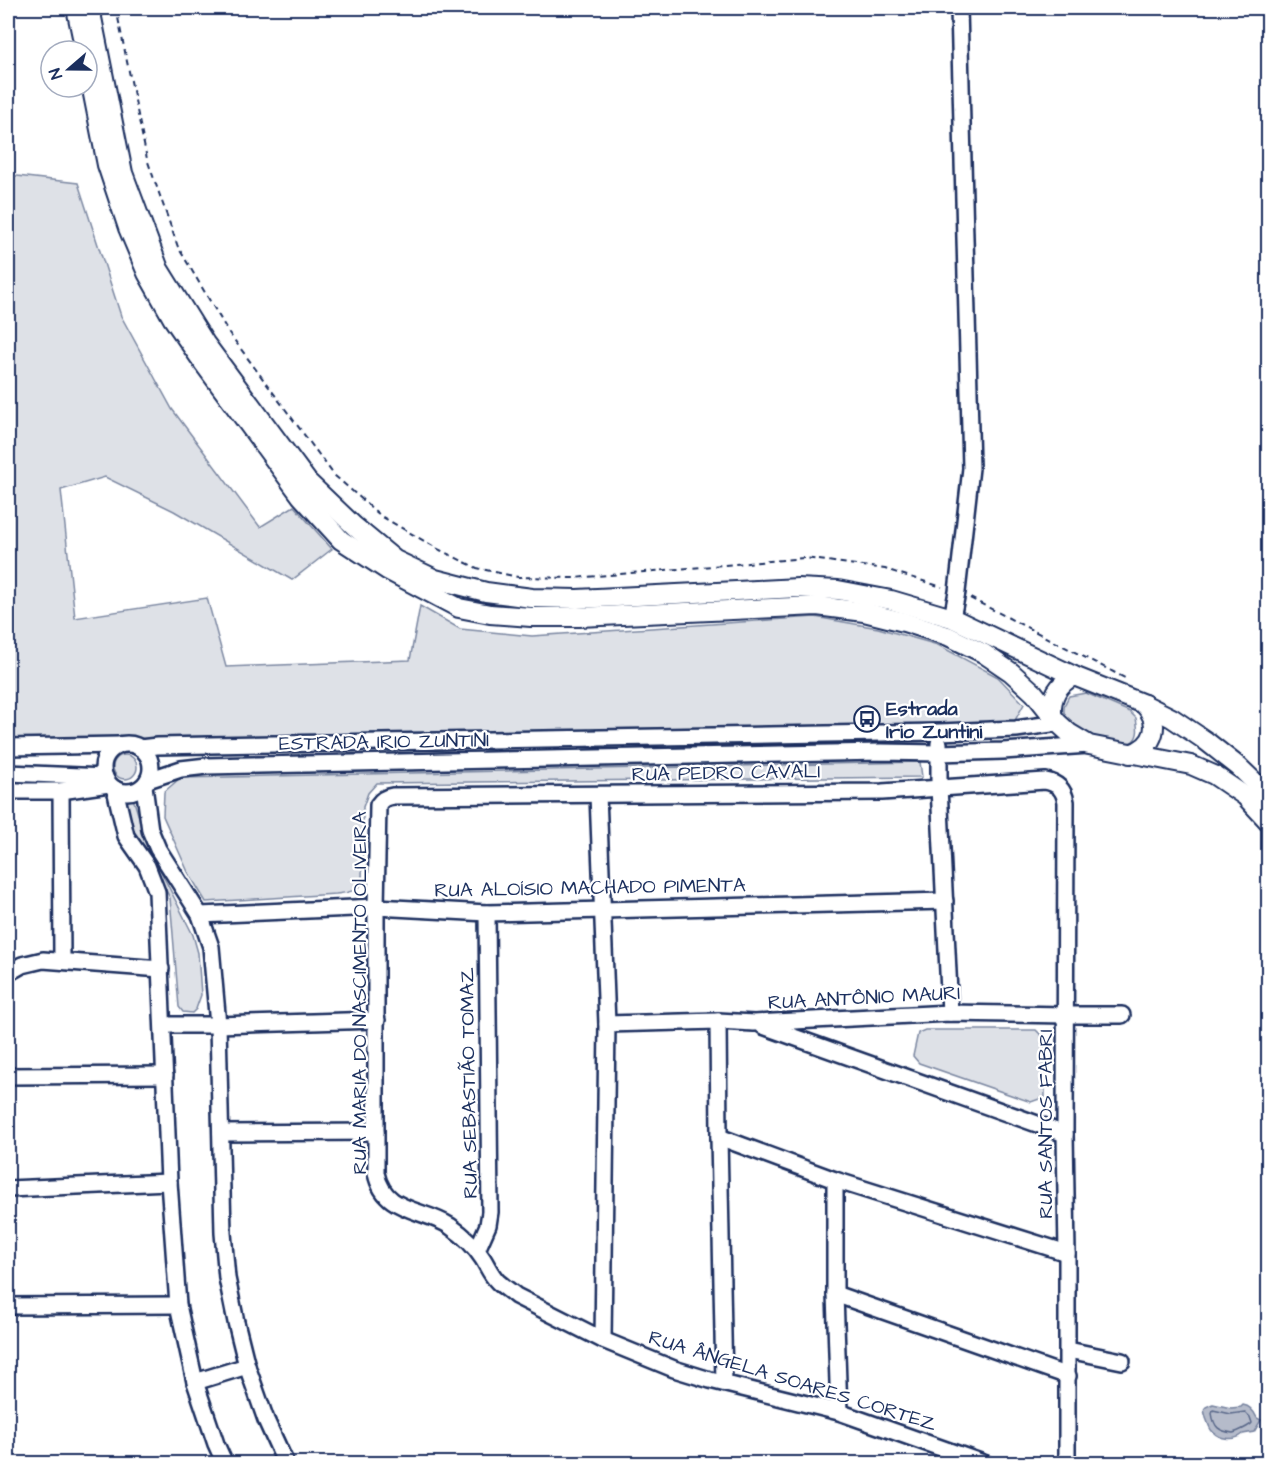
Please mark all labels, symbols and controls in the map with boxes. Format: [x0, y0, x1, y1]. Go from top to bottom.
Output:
north arrow [39, 39, 99, 99]
text: N [44, 65, 68, 82]
place label: Estrada Irio Zuntini [886, 695, 983, 746]
bus stop icon: Estrada Irio Zuntini [852, 704, 882, 734]
street label: ESTRADA IRIO ZUNTINI [279, 726, 489, 758]
street label: RUA PEDRO CAVALI [631, 757, 821, 789]
street label: RUA MARIA DO NASCIMENTO OLIVEIRA [346, 811, 374, 1175]
street label: RUA ALOÍSIO MACHADO PIMENTA [434, 871, 746, 905]
street label: RUA SEBASTIÃO TOMAZ [453, 967, 485, 1199]
street label: RUA ANTÔNIO MAURI [767, 979, 961, 1017]
street label: RUA SANTOS FABRI [1032, 1029, 1060, 1219]
street label: RUA ÂNGELA SOARES CORTEZ [645, 1324, 940, 1438]

